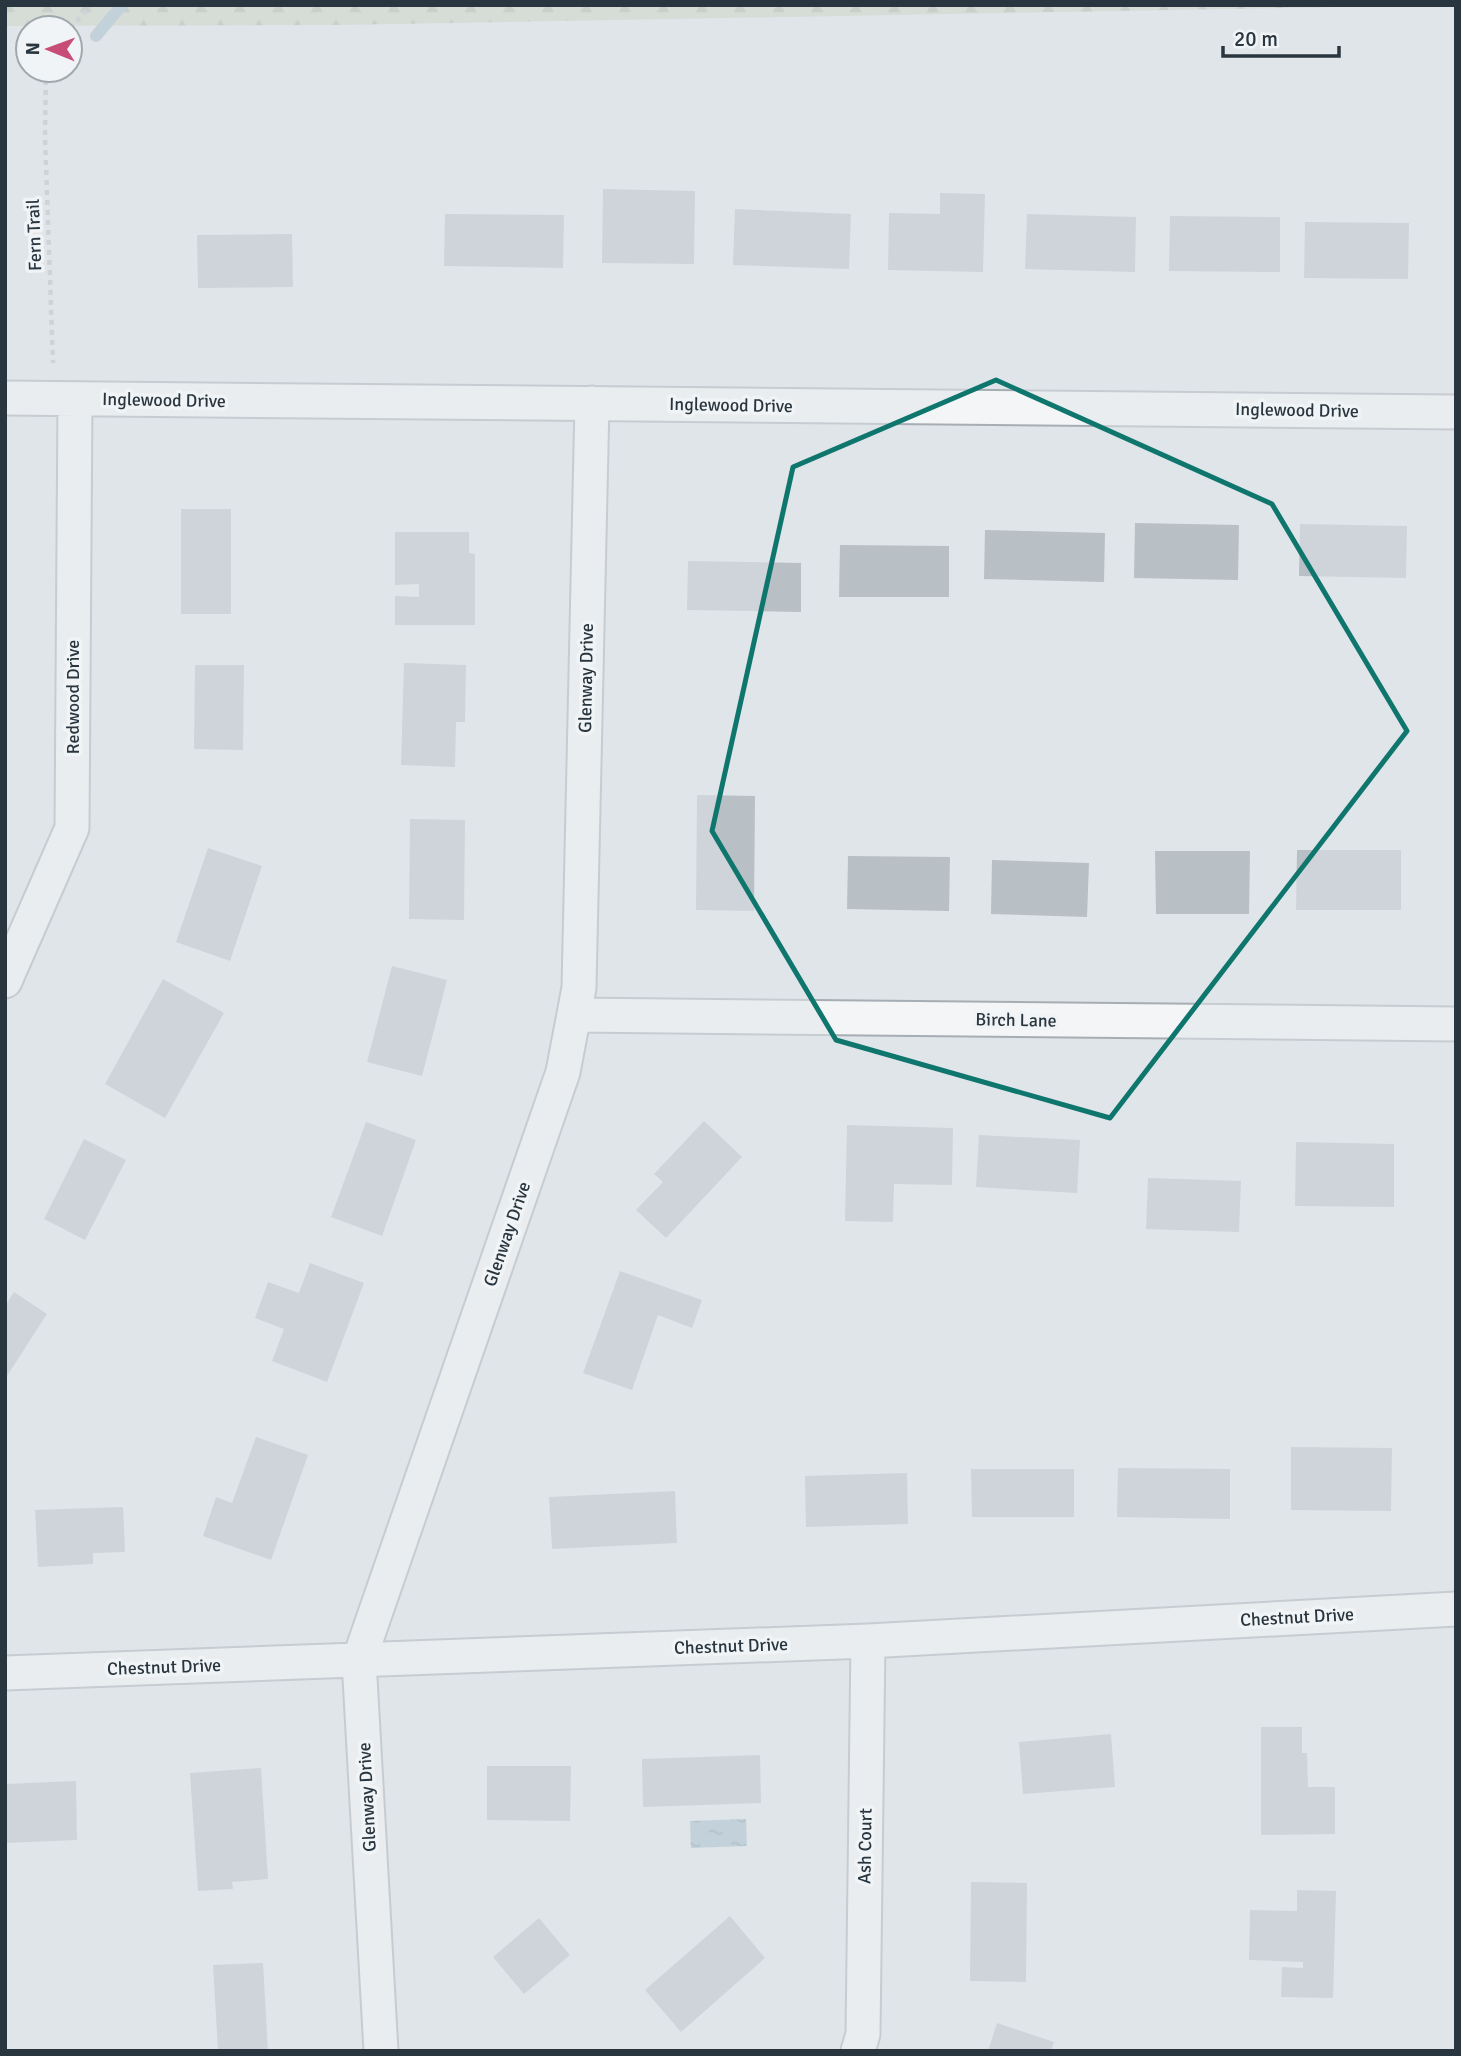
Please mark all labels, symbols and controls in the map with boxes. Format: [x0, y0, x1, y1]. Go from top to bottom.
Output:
north arrow [14, 14, 84, 84]
scale bar [1223, 14, 1338, 58]
text: 20 m [1234, 26, 1278, 52]
text: N [21, 42, 45, 56]
street label: Fern Trail [22, 199, 46, 271]
street label: Inglewood Drive [102, 388, 226, 412]
street label: Inglewood Drive [669, 393, 793, 417]
street label: Inglewood Drive [1235, 398, 1359, 422]
street label: Glenway Drive [574, 623, 598, 733]
street label: Redwood Drive [62, 640, 84, 754]
street label: Birch Lane [975, 1008, 1057, 1032]
street label: Glenway Drive [479, 1179, 535, 1289]
street label: Chestnut Drive [1239, 1603, 1355, 1631]
street label: Chestnut Drive [674, 1633, 788, 1659]
street label: Chestnut Drive [107, 1654, 221, 1680]
street label: Glenway Drive [353, 1742, 381, 1852]
street label: Ash Court [853, 1808, 877, 1884]

